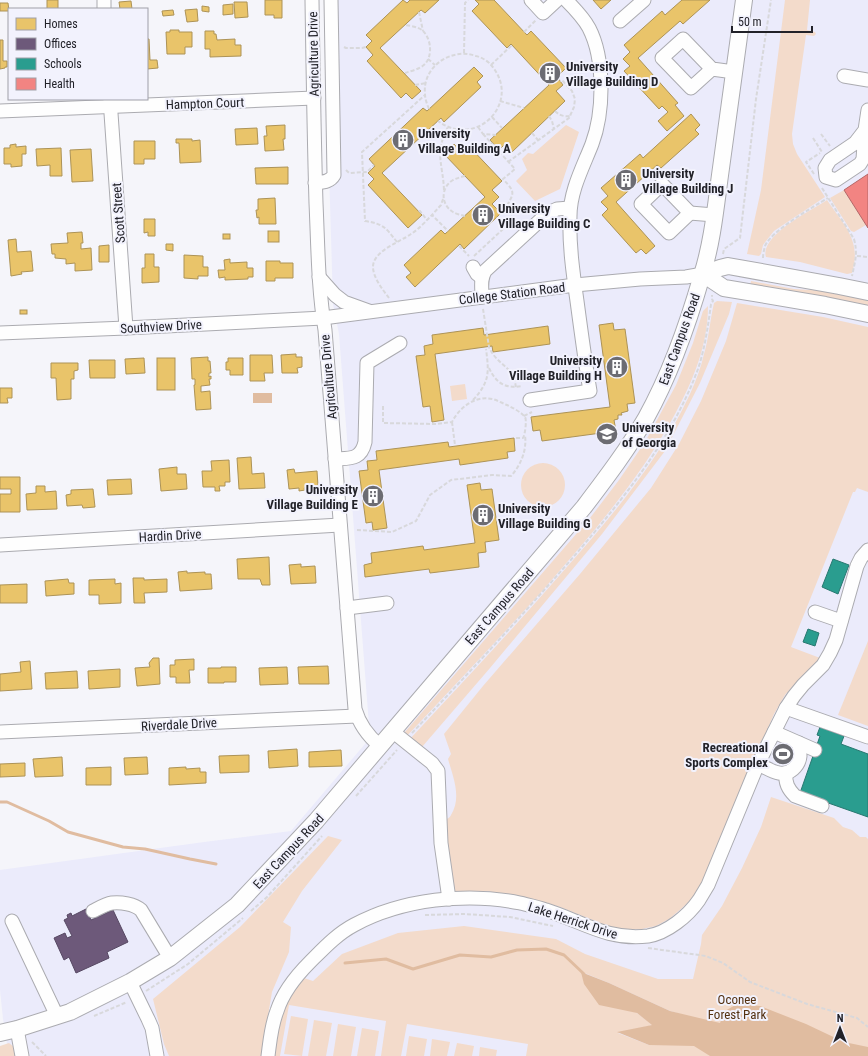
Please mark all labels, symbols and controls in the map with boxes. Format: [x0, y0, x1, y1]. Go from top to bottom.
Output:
legend [8, 8, 148, 100]
scale bar [732, 8, 812, 34]
street label: Agriculture Drive [305, 11, 322, 97]
text: 50 m [738, 15, 762, 29]
text: Homes [44, 17, 78, 31]
text: Offices [44, 37, 77, 51]
text: Schools [44, 57, 82, 71]
place label: University Village Building D [566, 59, 658, 89]
building icon: University Village Building D [537, 60, 563, 86]
text: Health [44, 77, 75, 91]
street label: Hampton Court [166, 95, 245, 112]
place label: University Village Building A [418, 126, 511, 156]
building icon: University Village Building A [390, 127, 416, 153]
place label: University Village Building J [642, 166, 734, 196]
building icon: University Village Building J [613, 167, 639, 193]
street label: Scott Street [109, 182, 128, 244]
place label: University Village Building C [498, 201, 591, 231]
building icon: University Village Building C [470, 202, 496, 228]
street label: College Station Road [458, 280, 566, 307]
street label: East Campus Road [656, 291, 703, 387]
street label: Southview Drive [120, 317, 202, 336]
street label: Agriculture Drive [317, 334, 340, 420]
place label: University Village Building H [509, 353, 602, 383]
building icon: University Village Building H [604, 354, 630, 380]
place label: University of Georgia [622, 420, 676, 450]
school or university icon: University of Georgia [594, 421, 620, 447]
place label: University Village Building E [267, 482, 359, 512]
building icon: University Village Building E [360, 483, 386, 509]
place label: University Village Building G [498, 501, 591, 531]
building icon: University Village Building G [470, 502, 496, 528]
street label: Hardin Drive [138, 526, 202, 545]
street label: East Campus Road [462, 565, 537, 648]
street label: Riverdale Drive [141, 715, 217, 734]
place label: Recreational Sports Complex [685, 740, 768, 770]
sports icon: Recreational Sports Complex [770, 741, 796, 767]
street label: East Campus Road [250, 811, 327, 892]
street label: Lake Herrick Drive [526, 899, 619, 942]
park label: Oconee Forest Park [708, 992, 766, 1022]
north arrow [820, 1008, 860, 1048]
text: N [837, 1012, 844, 1025]

